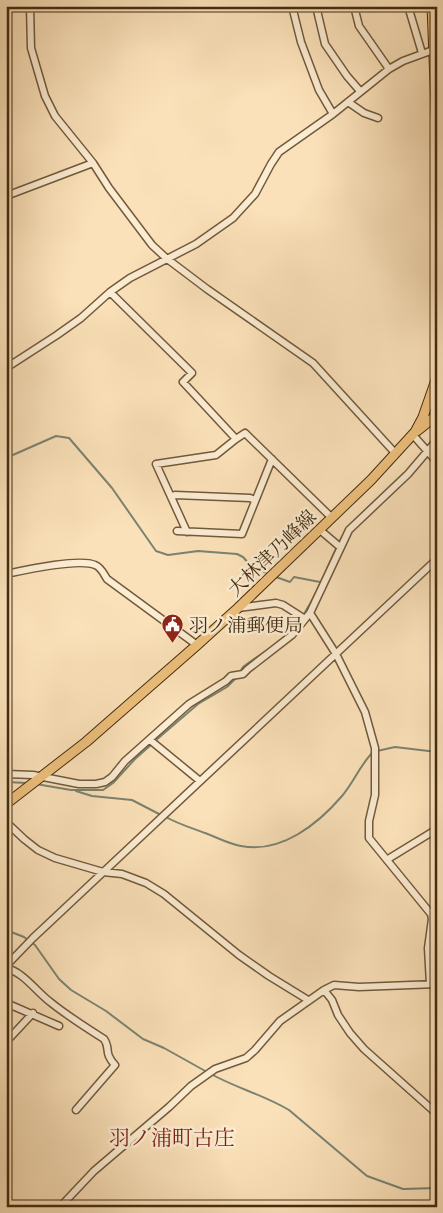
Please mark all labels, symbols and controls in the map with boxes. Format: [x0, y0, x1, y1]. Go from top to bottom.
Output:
street label: 大林津乃峰線 [222, 504, 322, 602]
public building icon: 羽ノ浦郵便局 [161, 613, 185, 644]
place label: 羽ノ浦郵便局 [189, 613, 303, 638]
district label: 羽ノ浦町古庄 [109, 1124, 235, 1151]

